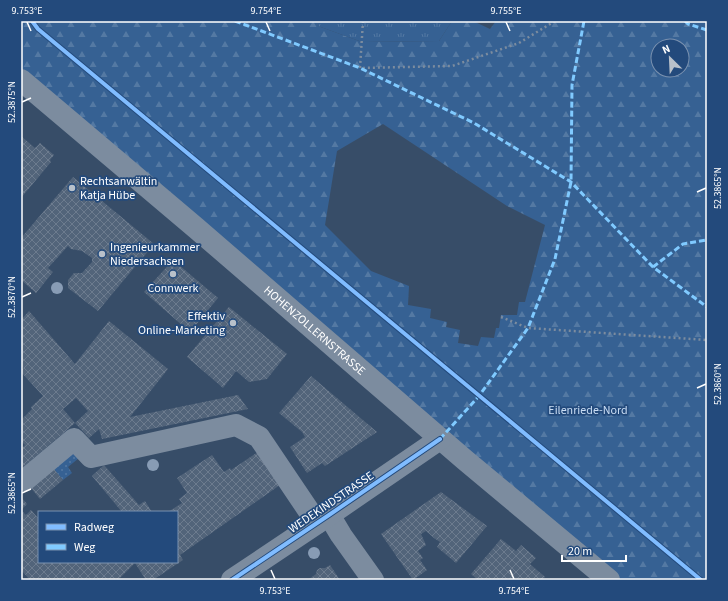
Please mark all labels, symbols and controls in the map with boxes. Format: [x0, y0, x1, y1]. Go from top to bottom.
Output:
text: 9.753°E [12, 4, 42, 18]
text: 9.754°E [251, 4, 281, 18]
text: 9.755°E [491, 4, 521, 18]
north arrow [650, 38, 690, 78]
text: N [660, 41, 673, 58]
text: 52.3875°N [5, 81, 19, 123]
text: 52.3865°N [711, 167, 725, 209]
place label: Rechtsanwältin Katja Hübe [80, 173, 157, 204]
marker: Rechtsanwältin Katja Hübe [67, 183, 77, 193]
place label: Ingenieurkammer Niedersachsen [110, 239, 200, 270]
marker: Ingenieurkammer Niedersachsen [97, 249, 107, 259]
marker: Connwerk [168, 269, 178, 279]
text: 52.3870°N [5, 276, 19, 318]
place label: Connwerk [147, 280, 199, 297]
street label: HOHENZOLLERNSTRASSE [260, 282, 369, 380]
place label: Effektiv Online-Marketing [138, 308, 225, 339]
marker: Effektiv Online-Marketing [228, 318, 238, 328]
text: 52.3860°N [711, 363, 725, 405]
park label: Eilenriede-Nord [548, 402, 628, 419]
street label: WEDEKINDSTRASSE [285, 468, 377, 537]
text: 52.3865°N [5, 472, 19, 514]
legend [38, 511, 178, 563]
text: Radweg [74, 519, 114, 536]
scale bar [562, 537, 626, 563]
text: Weg [74, 539, 95, 556]
text: 20 m [568, 543, 592, 560]
text: 9.753°E [260, 584, 290, 598]
text: 9.754°E [499, 584, 529, 598]

